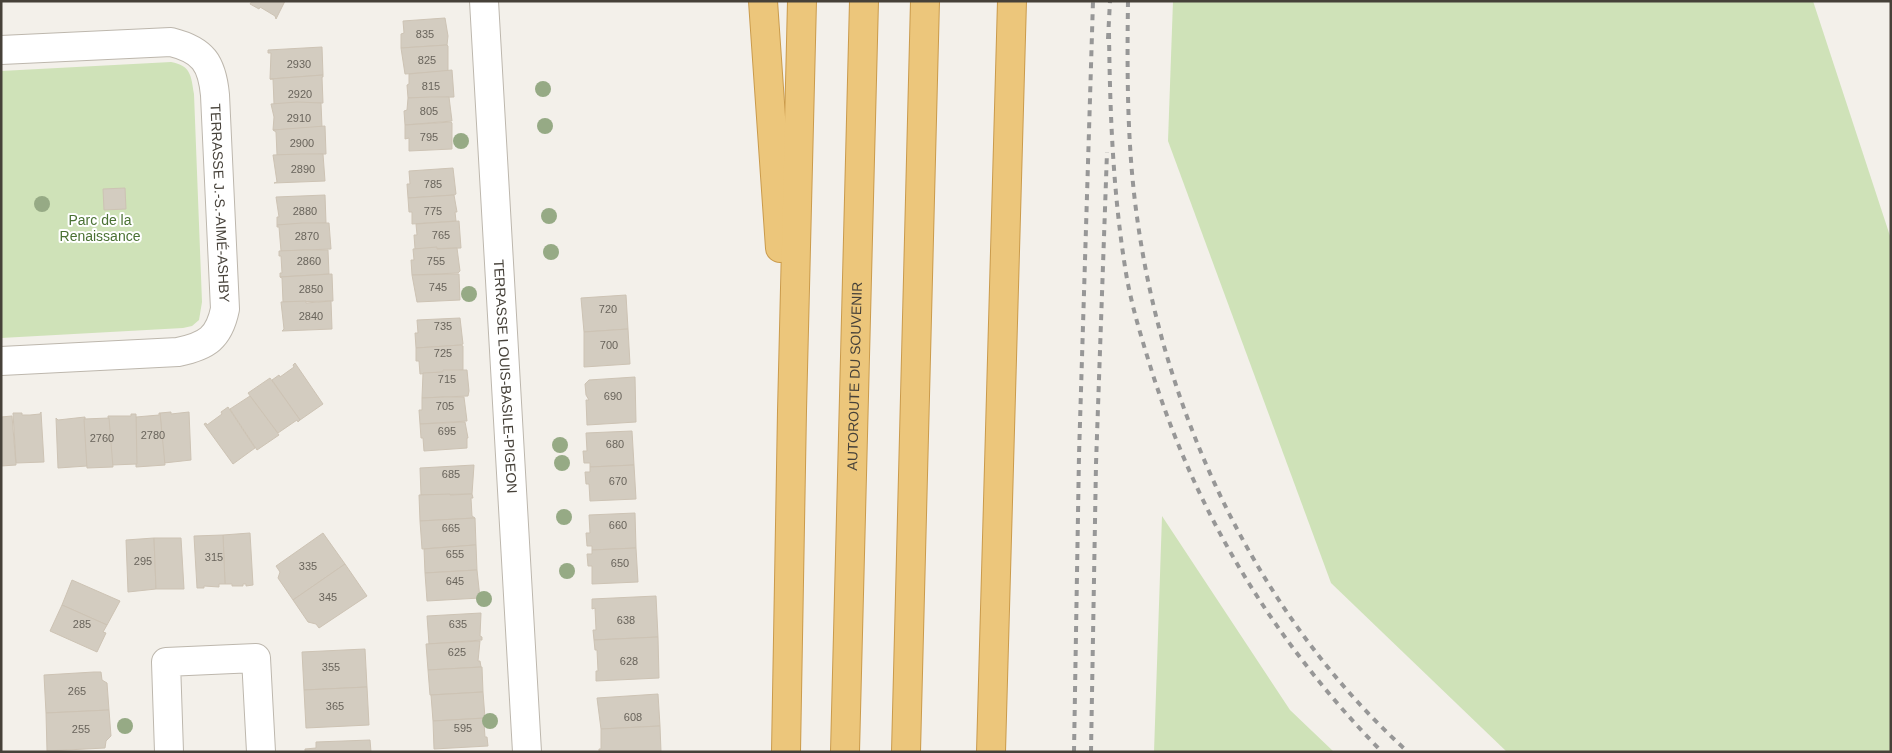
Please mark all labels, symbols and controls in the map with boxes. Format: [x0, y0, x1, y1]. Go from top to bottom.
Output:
house number: 835 [416, 28, 434, 40]
house number: 825 [418, 54, 436, 66]
house number: 2930 [287, 58, 311, 70]
house number: 815 [422, 80, 440, 92]
house number: 2920 [288, 88, 312, 100]
street label: TERRASSE J.-S.-AIMÉ-ASHBY [207, 103, 233, 304]
house number: 805 [420, 105, 438, 117]
house number: 2910 [287, 112, 311, 124]
house number: 795 [420, 131, 438, 143]
house number: 2900 [290, 137, 314, 149]
house number: 2890 [291, 163, 315, 175]
house number: 785 [424, 178, 442, 190]
house number: 2880 [293, 205, 317, 217]
house number: 775 [424, 205, 442, 217]
park label: Parc de la Renaissance [60, 212, 141, 244]
house number: 765 [432, 229, 450, 241]
house number: 2870 [295, 230, 319, 242]
house number: 2860 [297, 255, 321, 267]
house number: 755 [427, 255, 445, 267]
street label: TERRASSE LOUIS-BASILE-PIGEON [491, 259, 520, 494]
house number: 745 [429, 281, 447, 293]
street label: AUTOROUTE DU SOUVENIR [844, 281, 865, 471]
house number: 2850 [299, 283, 323, 295]
house number: 720 [599, 303, 617, 315]
house number: 2840 [299, 310, 323, 322]
house number: 735 [434, 320, 452, 332]
house number: 700 [600, 339, 618, 351]
house number: 725 [434, 347, 452, 359]
house number: 715 [438, 373, 456, 385]
house number: 690 [604, 390, 622, 402]
house number: 705 [436, 400, 454, 412]
house number: 695 [438, 425, 456, 437]
house number: 2780 [141, 429, 165, 441]
house number: 2760 [90, 432, 114, 444]
house number: 680 [606, 438, 624, 450]
house number: 685 [442, 468, 460, 480]
house number: 670 [609, 475, 627, 487]
house number: 660 [609, 519, 627, 531]
house number: 665 [442, 522, 460, 534]
house number: 655 [446, 548, 464, 560]
house number: 315 [205, 551, 223, 563]
house number: 295 [134, 555, 152, 567]
house number: 650 [611, 557, 629, 569]
house number: 335 [299, 560, 317, 572]
house number: 645 [446, 575, 464, 587]
house number: 345 [319, 591, 337, 603]
house number: 638 [617, 614, 635, 626]
house number: 285 [73, 618, 91, 630]
house number: 635 [449, 618, 467, 630]
house number: 625 [448, 646, 466, 658]
house number: 628 [620, 655, 638, 667]
house number: 355 [322, 661, 340, 673]
house number: 265 [68, 685, 86, 697]
house number: 365 [326, 700, 344, 712]
house number: 608 [624, 711, 642, 723]
house number: 595 [454, 722, 472, 734]
house number: 255 [72, 723, 90, 735]

